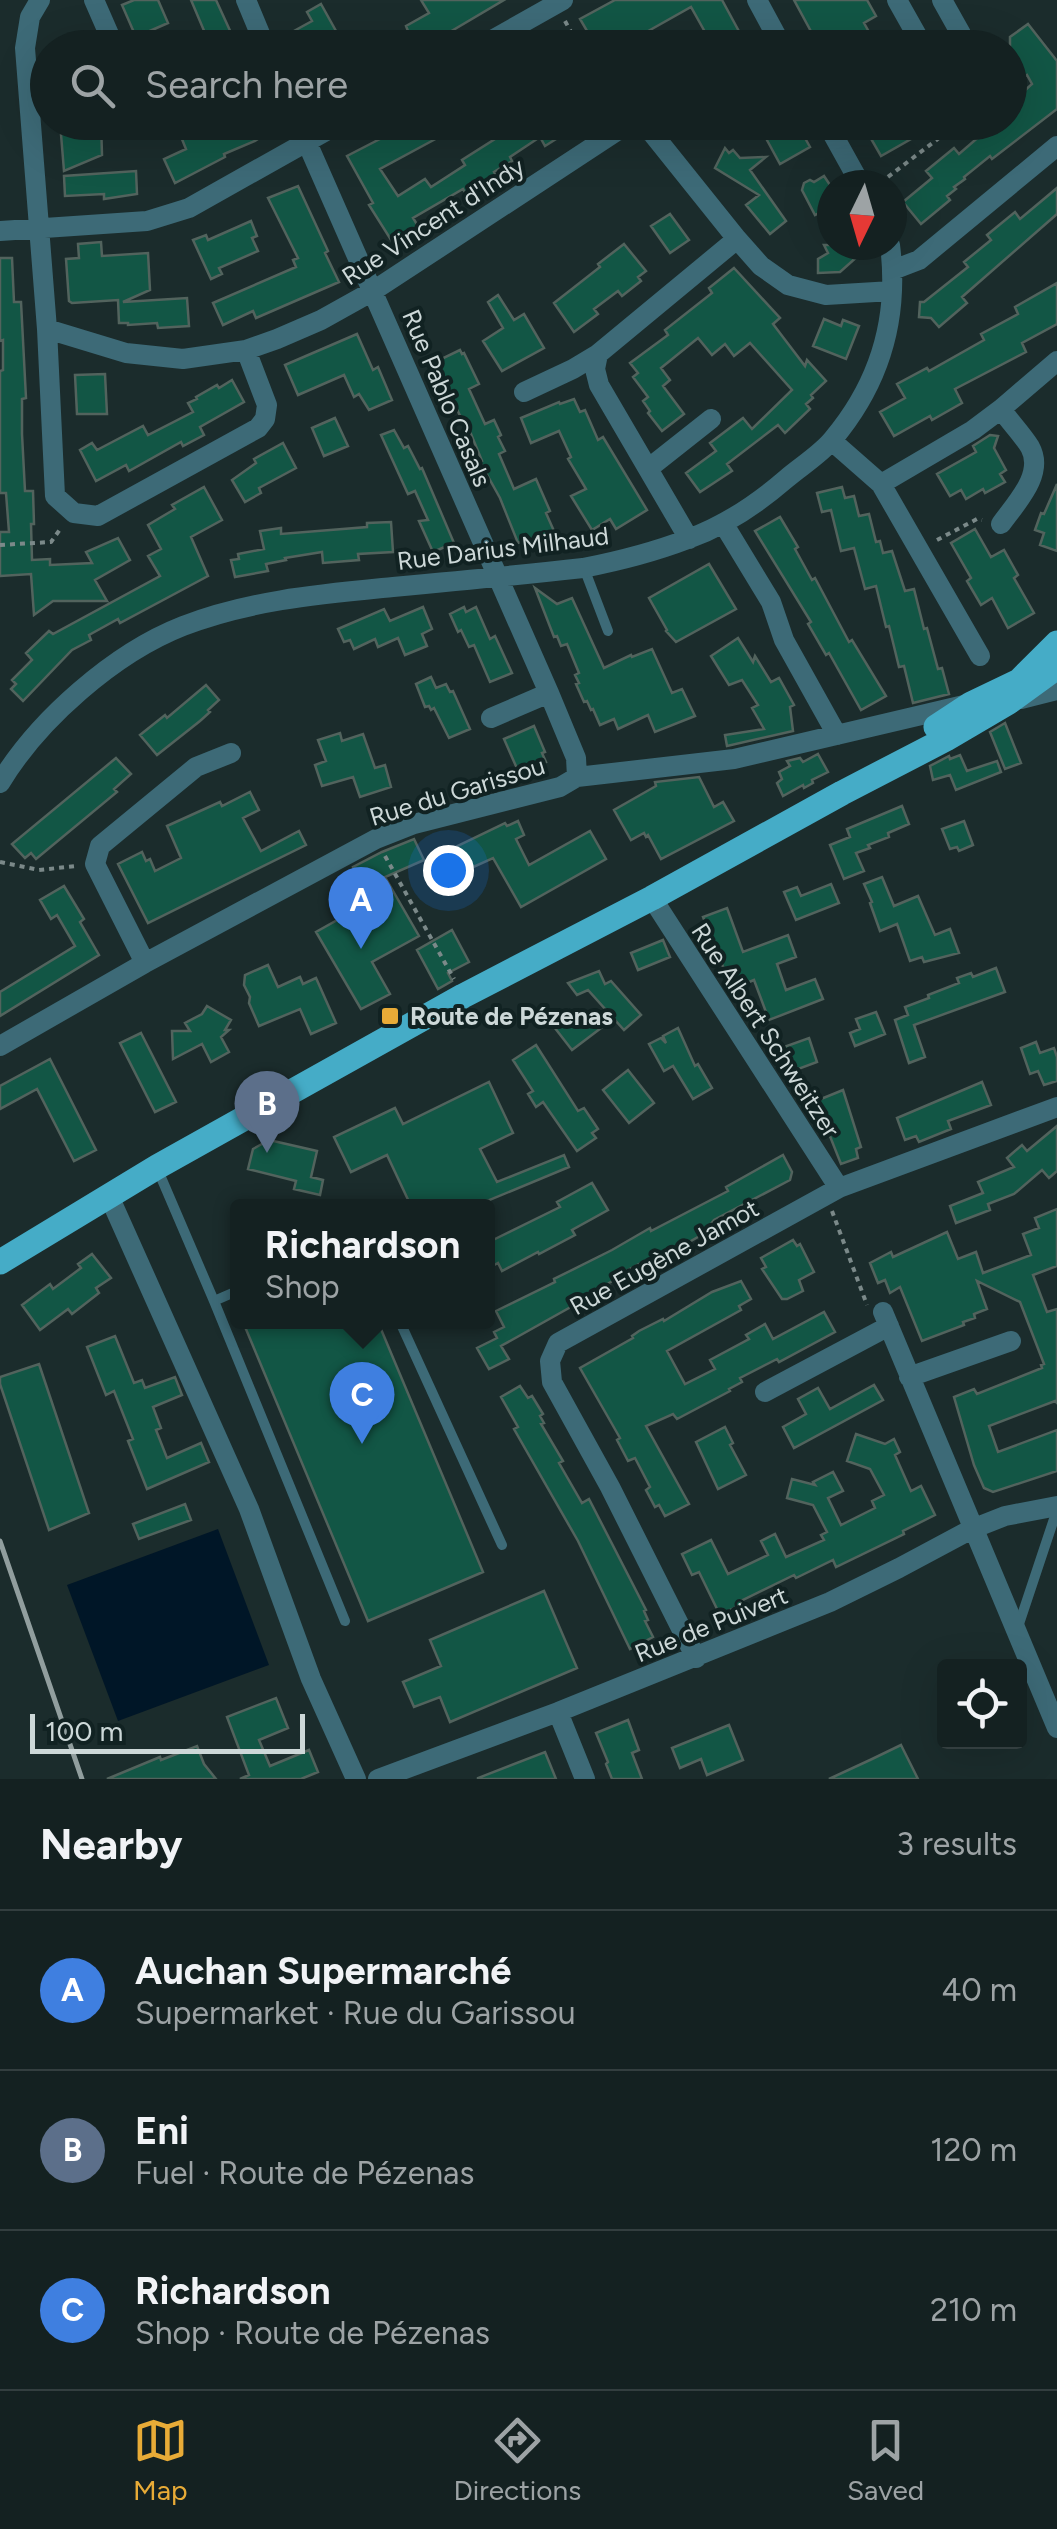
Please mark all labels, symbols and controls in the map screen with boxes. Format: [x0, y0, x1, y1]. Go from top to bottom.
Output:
search box [30, 30, 1027, 140]
icon: search [65, 58, 120, 113]
text: Search here [145, 62, 348, 108]
street label: Rue Vincent d'Indy [336, 151, 530, 291]
north arrow [817, 170, 907, 260]
street label: Rue Pablo Casals [396, 305, 498, 491]
street label: Rue Darius Milhaud [395, 520, 611, 576]
street label: Rue du Garissou [366, 750, 548, 832]
your location [423, 845, 474, 896]
pin: A [328, 866, 394, 949]
street label: Rue Albert Schweitzer [685, 917, 847, 1143]
place label: Route de Pézenas [410, 1001, 613, 1031]
marker: Route de Pézenas [379, 1005, 401, 1027]
pin: B [234, 1070, 300, 1153]
street label: Rue Eugène Jamot [564, 1193, 764, 1321]
popup [230, 1199, 495, 1329]
text: Richardson [265, 1222, 460, 1268]
text: Shop [265, 1268, 340, 1306]
pin: C [330, 1362, 394, 1444]
street label: Rue de Puivert [630, 1580, 792, 1668]
map controls [937, 1659, 1027, 1749]
button: locate [937, 1659, 1027, 1749]
scale bar [30, 1709, 305, 1754]
text: 100 m [45, 1714, 123, 1748]
text: Nearby [40, 1819, 182, 1870]
text: 3 results [897, 1825, 1017, 1863]
text: Auchan Supermarché [135, 1948, 511, 1994]
text: A [61, 1971, 84, 2009]
text: 40 m [941, 1971, 1017, 2009]
text: Supermarket · Rue du Garissou [135, 1994, 576, 2032]
text: Eni [135, 2108, 189, 2154]
text: B [63, 2131, 82, 2169]
text: 120 m [930, 2131, 1017, 2169]
text: Fuel · Route de Pézenas [135, 2154, 474, 2192]
text: Richardson [135, 2268, 331, 2314]
text: C [61, 2291, 84, 2329]
text: 210 m [930, 2291, 1017, 2329]
text: Shop · Route de Pézenas [135, 2314, 490, 2352]
tab: Map [133, 2413, 188, 2507]
tab: Directions [454, 2413, 581, 2507]
tab: Saved [847, 2413, 924, 2507]

